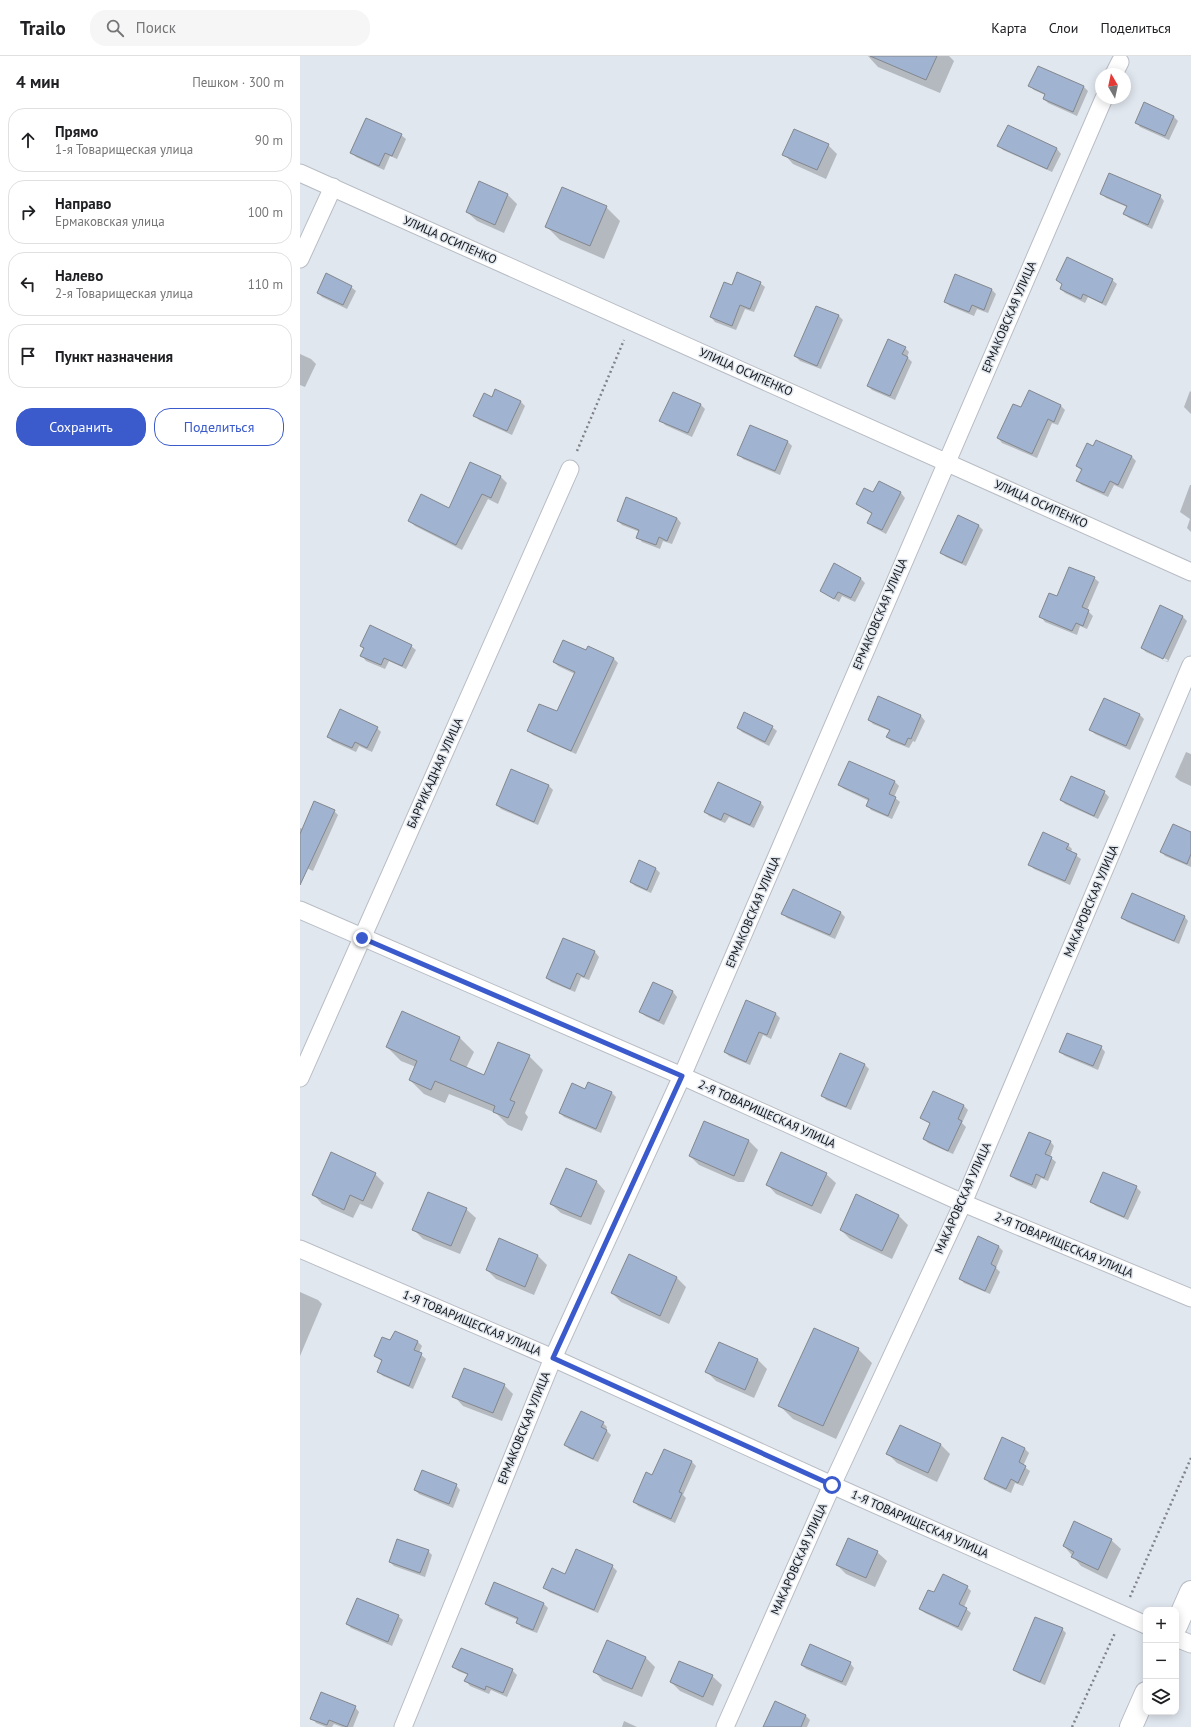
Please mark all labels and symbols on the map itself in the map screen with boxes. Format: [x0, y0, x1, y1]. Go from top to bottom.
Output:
north arrow [1095, 68, 1131, 104]
street label: УЛИЦА ОСИПЕНКО [401, 212, 499, 267]
street label: ЕРМАКОВСКАЯ УЛИЦА [978, 259, 1039, 375]
street label: УЛИЦА ОСИПЕНКО [697, 344, 795, 399]
street label: УЛИЦА ОСИПЕНКО [992, 476, 1090, 531]
street label: ЕРМАКОВСКАЯ УЛИЦА [849, 556, 910, 672]
street label: БАРРИКАДНАЯ УЛИЦА [403, 715, 466, 830]
street label: МАКАРОВСКАЯ УЛИЦА [1060, 842, 1121, 959]
street label: ЕРМАКОВСКАЯ УЛИЦА [722, 854, 783, 970]
route end [353, 929, 371, 947]
street label: 2-Я ТОВАРИЩЕСКАЯ УЛИЦА [696, 1076, 838, 1151]
street label: МАКАРОВСКАЯ УЛИЦА [931, 1140, 994, 1256]
street label: 2-Я ТОВАРИЩЕСКАЯ УЛИЦА [993, 1208, 1136, 1281]
street label: 1-Я ТОВАРИЩЕСКАЯ УЛИЦА [401, 1286, 544, 1359]
street label: ЕРМАКОВСКАЯ УЛИЦА [494, 1369, 553, 1486]
route start [823, 1476, 841, 1494]
street label: 1-Я ТОВАРИЩЕСКАЯ УЛИЦА [849, 1486, 991, 1561]
street label: МАКАРОВСКАЯ УЛИЦА [767, 1501, 830, 1617]

